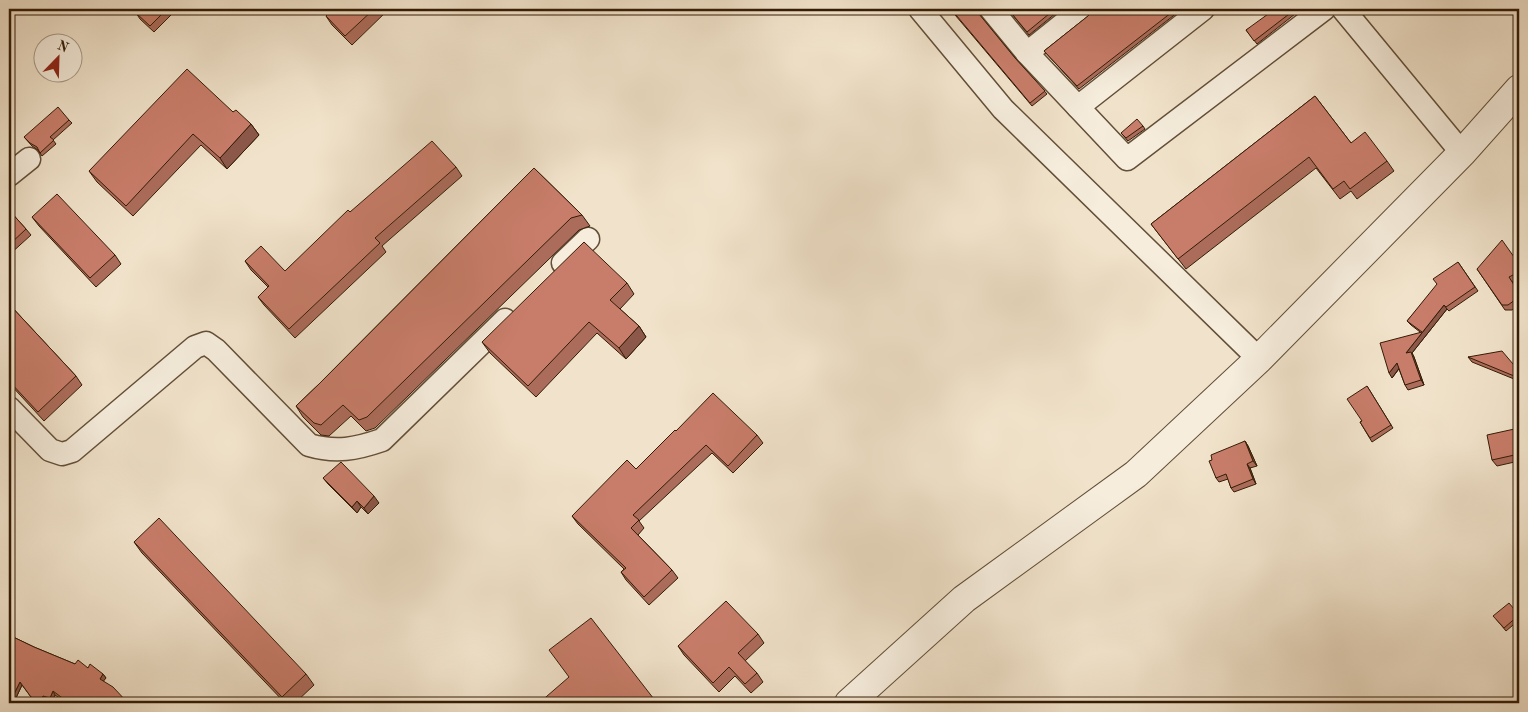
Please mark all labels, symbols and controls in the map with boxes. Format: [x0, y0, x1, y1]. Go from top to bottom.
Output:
north arrow [32, 32, 82, 82]
text: N [55, 38, 71, 56]

